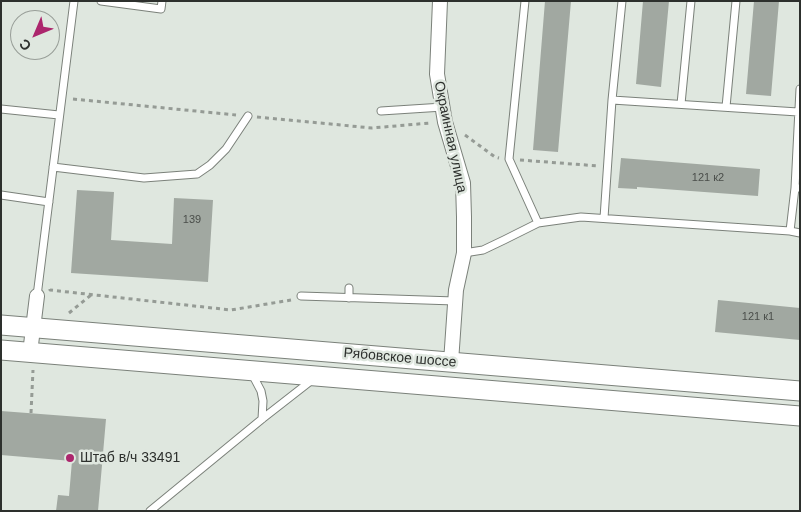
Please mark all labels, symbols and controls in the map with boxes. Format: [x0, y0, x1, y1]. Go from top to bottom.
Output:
north arrow [10, 10, 60, 60]
text: С [16, 36, 34, 54]
street label: Окраинная улица [430, 80, 470, 194]
house number: 121 к2 [692, 171, 724, 185]
house number: 139 [183, 213, 201, 227]
house number: 121 к1 [742, 310, 774, 324]
street label: Рябовское шоссе [343, 345, 457, 371]
place label: Штаб в/ч 33491 [80, 450, 180, 466]
marker: Штаб в/ч 33491 [64, 452, 76, 464]

